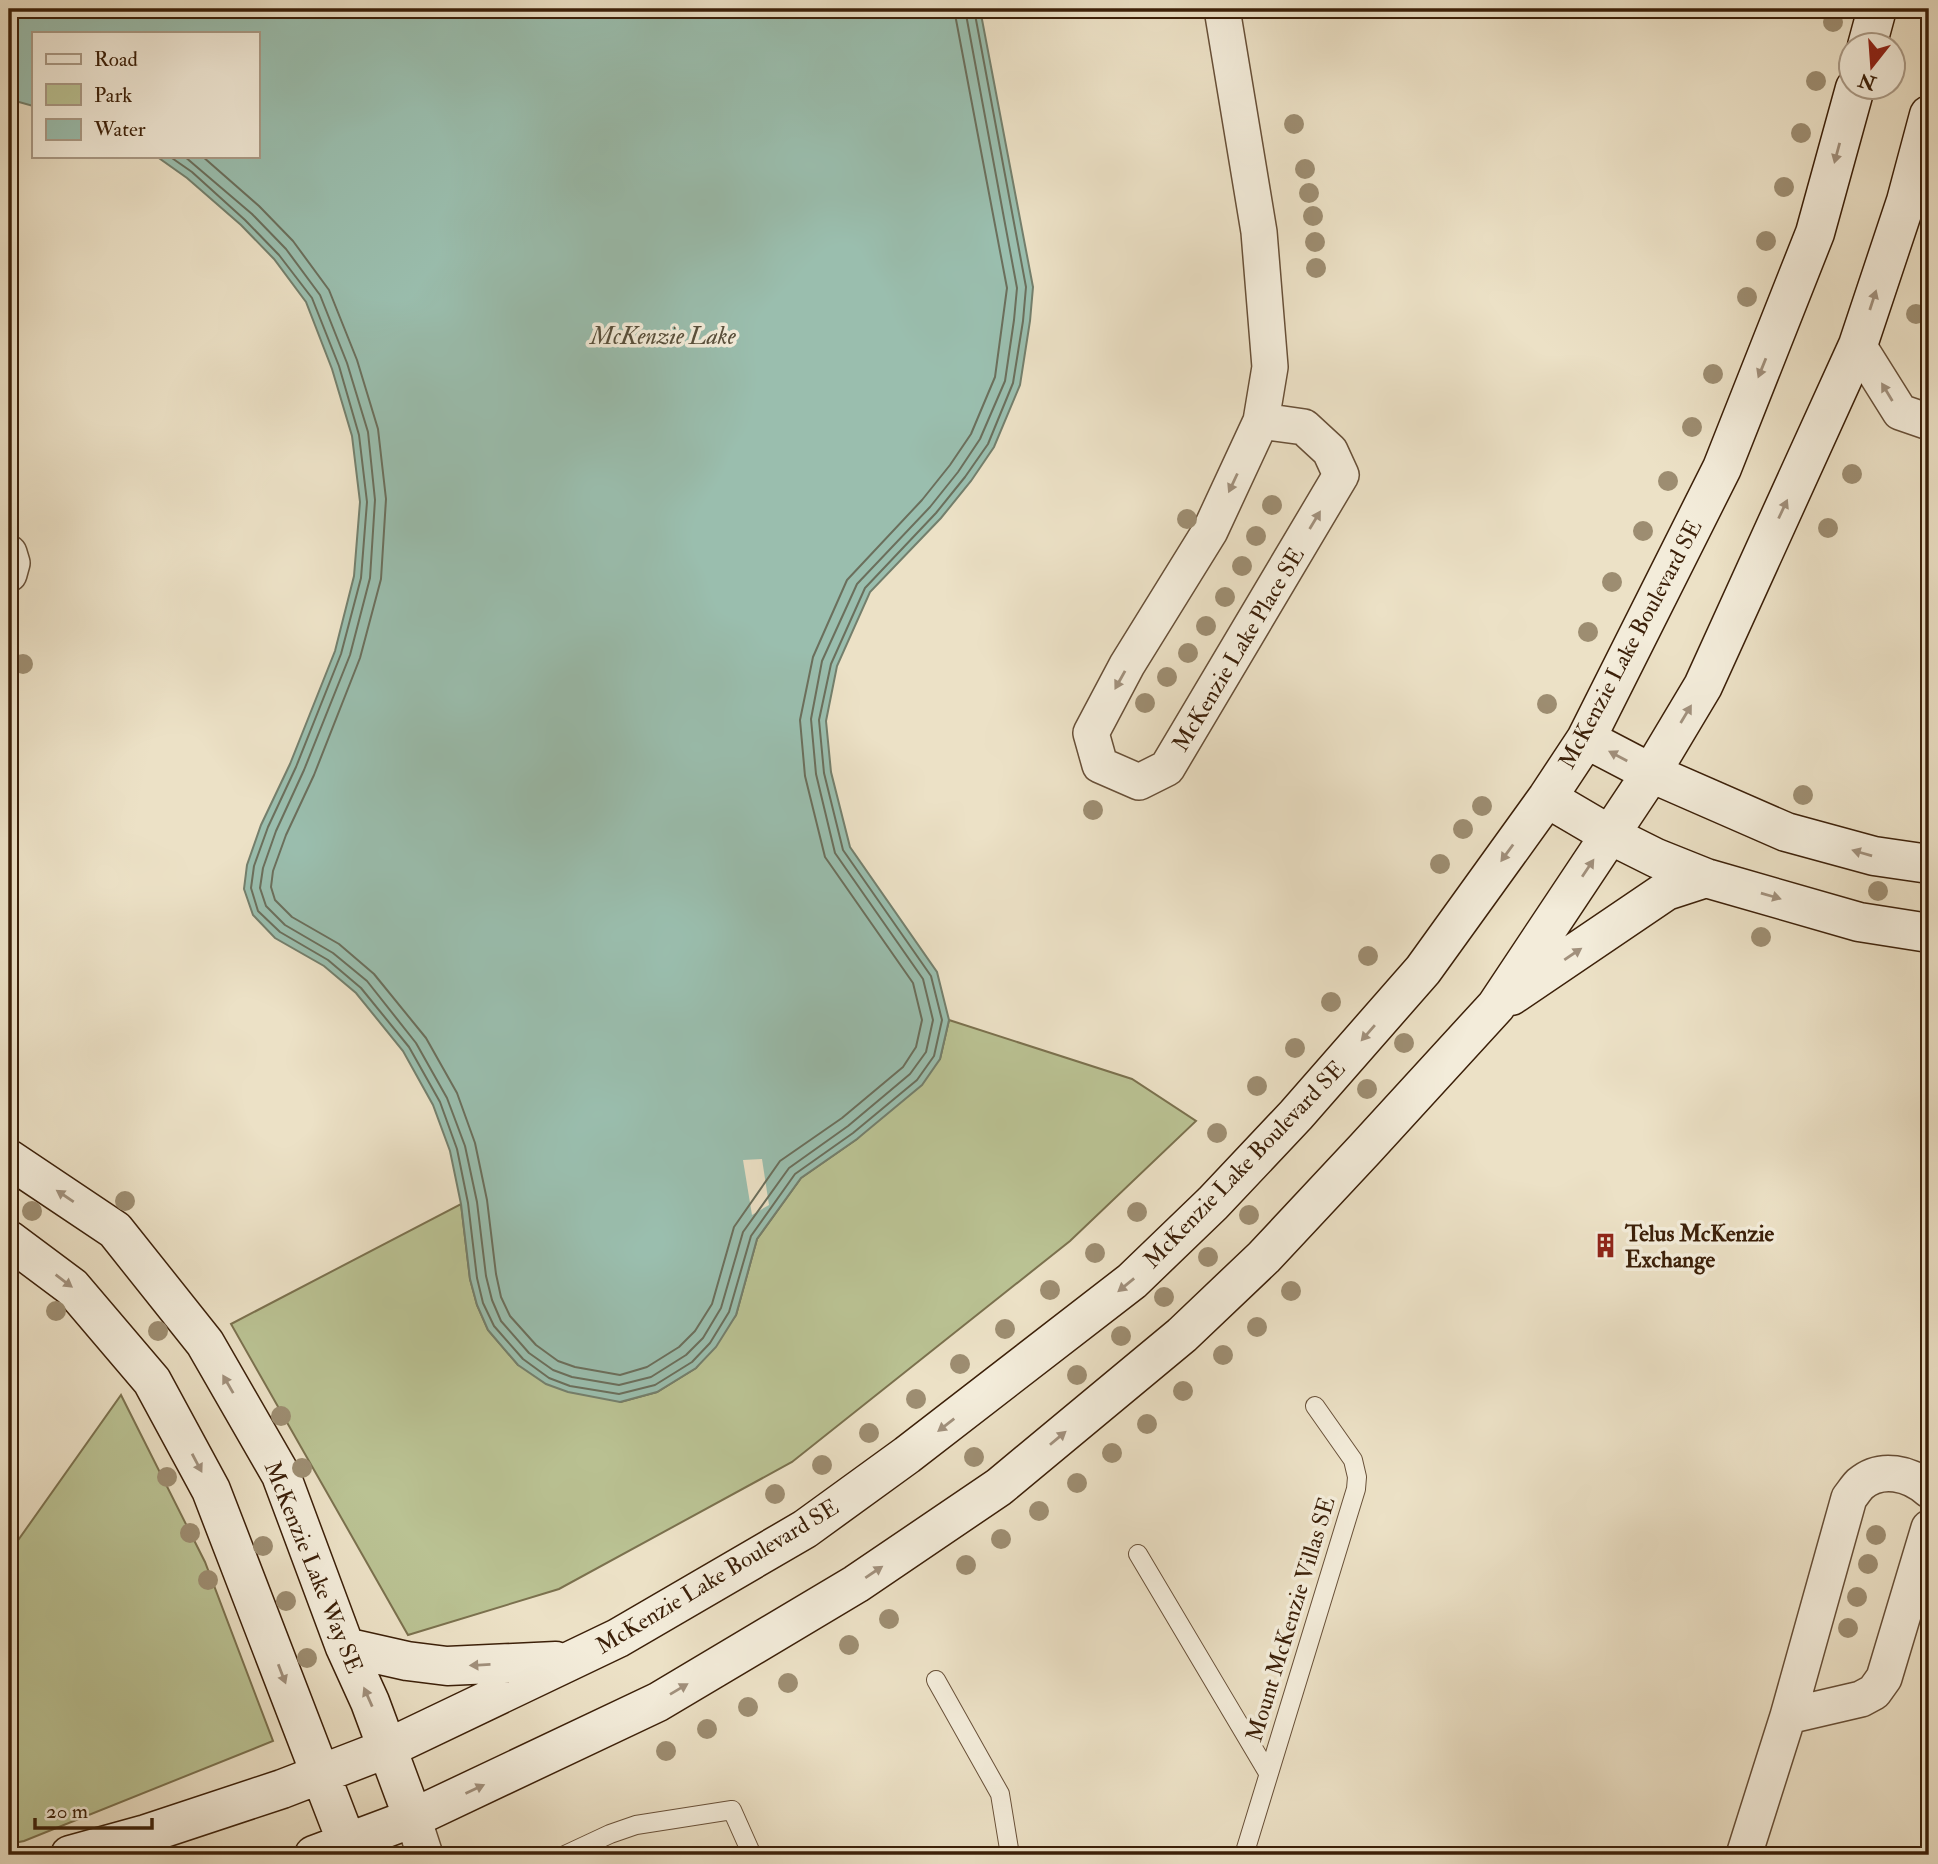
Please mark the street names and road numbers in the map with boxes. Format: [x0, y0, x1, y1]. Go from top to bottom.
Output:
street label: McKenzie Lake Boulevard SE [1552, 515, 1708, 774]
street label: McKenzie Lake Place SE [1166, 542, 1311, 757]
street label: McKenzie Lake Boulevard SE [1137, 1054, 1351, 1274]
street label: McKenzie Lake Way SE [258, 1457, 369, 1677]
street label: McKenzie Lake Boulevard SE [591, 1492, 844, 1660]
street label: Mount McKenzie Villas SE [1239, 1493, 1342, 1745]

